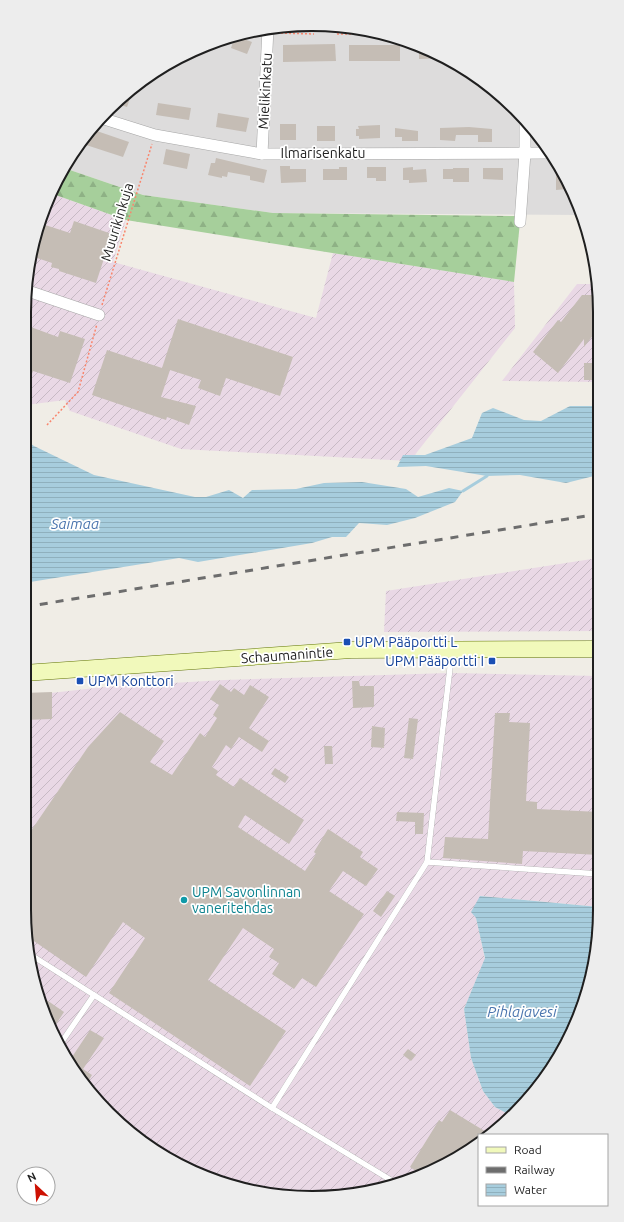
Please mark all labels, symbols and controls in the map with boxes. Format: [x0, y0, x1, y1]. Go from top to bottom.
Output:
street label: Mielikinkatu [255, 52, 275, 130]
street label: Ilmarisenkatu [281, 145, 365, 161]
street label: Muurikinkuja [98, 181, 136, 263]
water label: Saimaa [50, 515, 99, 532]
place label: UPM Pääportti L [355, 634, 457, 650]
marker: UPM Pääportti L [342, 637, 352, 647]
street label: Schaumanintie [240, 644, 334, 666]
place label: UPM Pääportti I [385, 653, 484, 669]
marker: UPM Pääportti I [487, 656, 497, 666]
place label: UPM Konttori [88, 673, 174, 689]
marker: UPM Konttori [75, 676, 85, 686]
place label: UPM Savonlinnan vaneritehdas [192, 884, 301, 916]
marker: UPM Savonlinnan vaneritehdas [179, 895, 189, 905]
water label: Pihlajavesi [487, 1003, 558, 1020]
legend [478, 1134, 608, 1206]
text: Road [514, 1143, 542, 1156]
text: Railway [514, 1163, 555, 1176]
north arrow [16, 1166, 56, 1206]
text: N [25, 1170, 38, 1184]
text: Water [514, 1183, 547, 1196]

